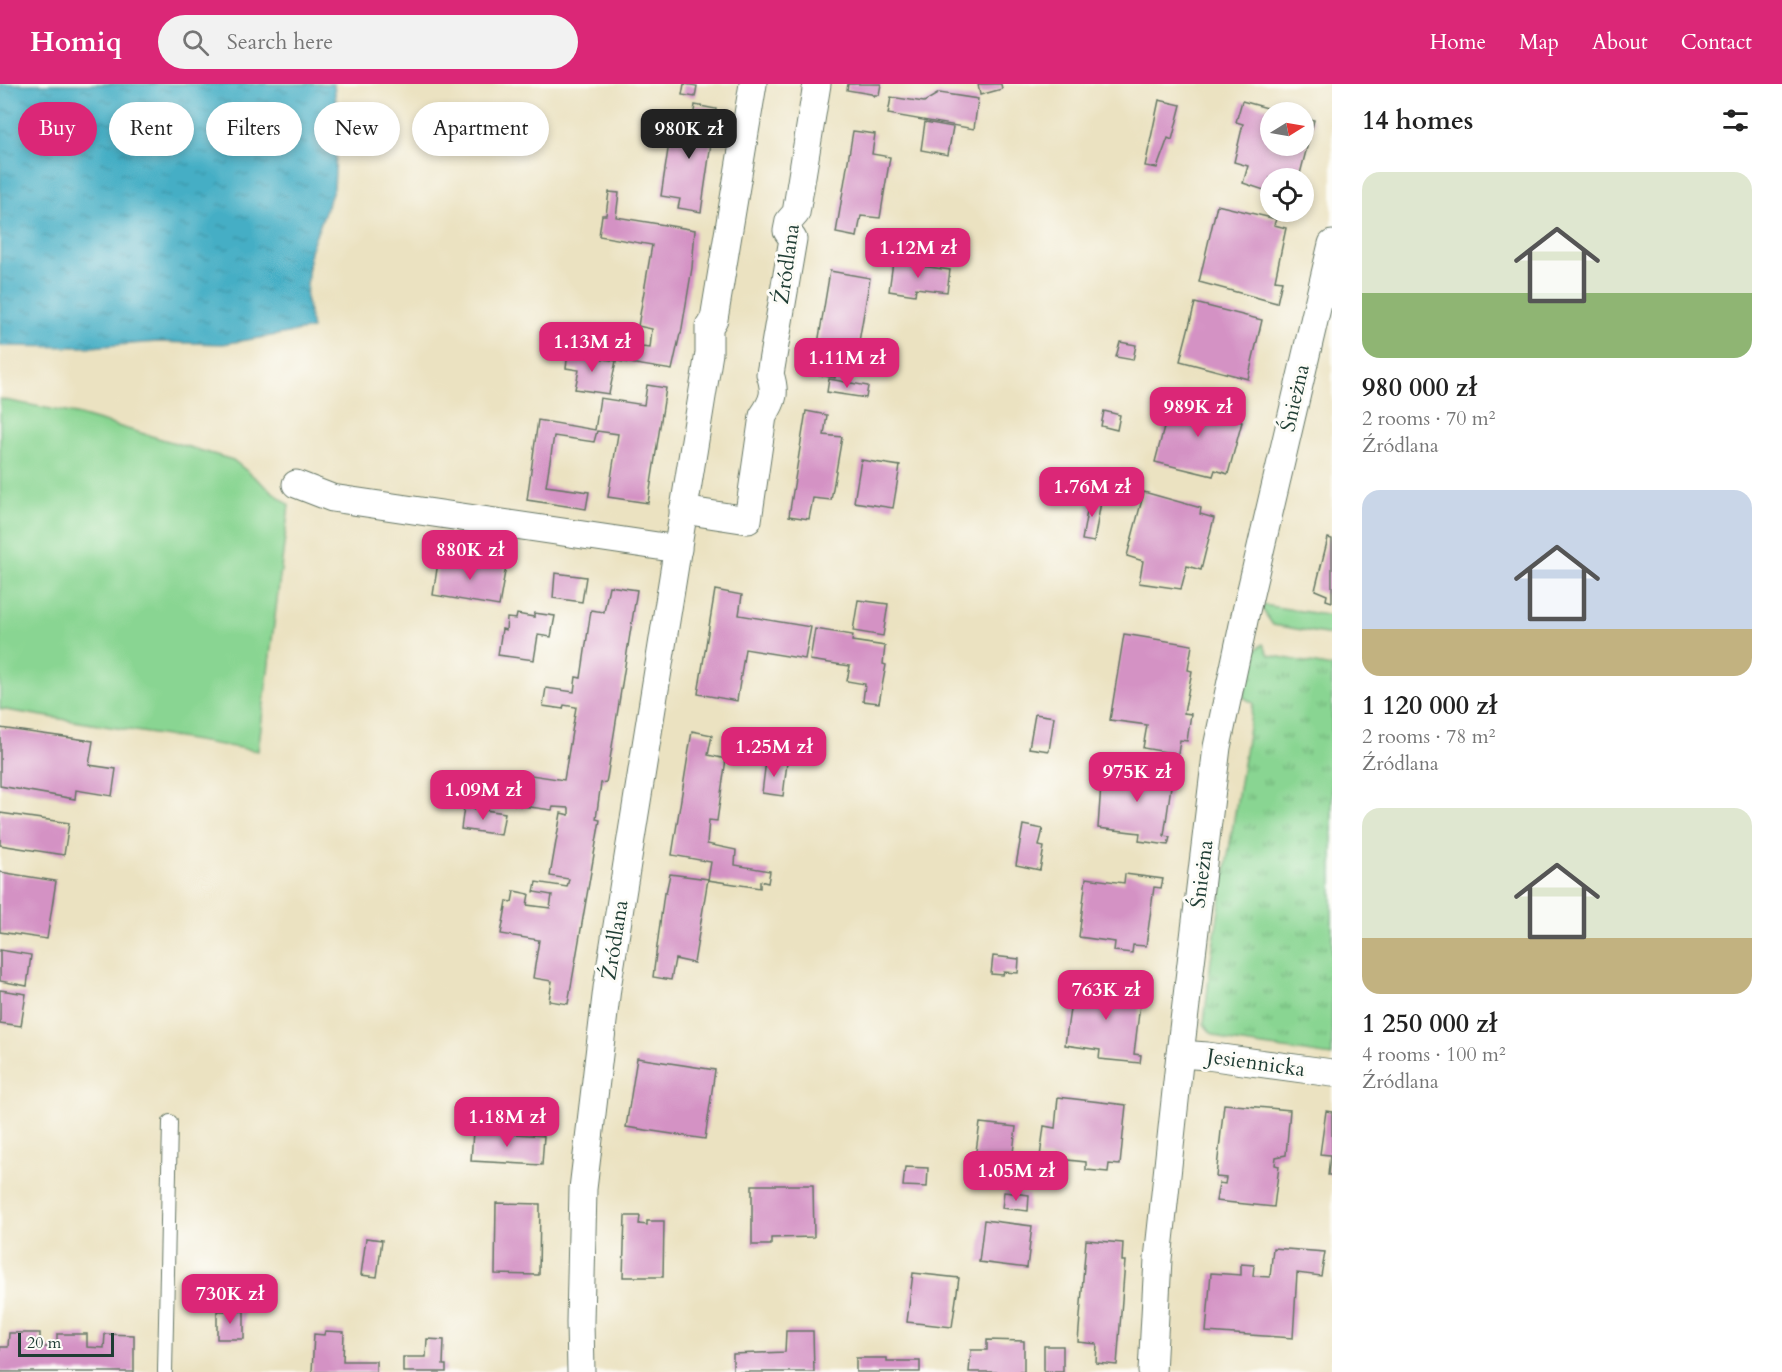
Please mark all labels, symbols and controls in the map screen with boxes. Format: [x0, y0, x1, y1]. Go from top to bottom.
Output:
search box [158, 15, 578, 69]
text: Homiq [30, 23, 122, 61]
icon: search [179, 26, 212, 59]
text: Search here [227, 27, 333, 57]
text: Home [1430, 28, 1486, 57]
text: Map [1519, 28, 1559, 57]
text: About [1592, 28, 1648, 57]
text: Contact [1681, 28, 1752, 57]
chip: Buy [18, 102, 97, 156]
chip: Rent [109, 102, 194, 156]
chip: Filters [206, 102, 302, 156]
chip: New [314, 102, 400, 156]
chip: Apartment [412, 102, 549, 156]
north arrow [1260, 102, 1314, 156]
map controls [1260, 102, 1314, 222]
text: 14 homes [1362, 103, 1473, 138]
icon: filters [1719, 104, 1752, 137]
pin: 980K zł [634, 109, 744, 160]
text: 980K zł [655, 115, 723, 142]
button: locate [1260, 168, 1314, 222]
icon: home [1503, 211, 1611, 319]
street label: Źródlana [767, 222, 807, 306]
pin: 1.12M zł [856, 228, 980, 279]
text: 1.12M zł [879, 234, 957, 261]
pin: 1.13M zł [530, 322, 654, 373]
text: 1.13M zł [553, 328, 631, 355]
pin: 1.11M zł [785, 338, 909, 389]
text: 1.11M zł [808, 344, 886, 371]
street label: Śnieżna [1272, 361, 1317, 435]
text: 980 000 zł [1362, 370, 1477, 405]
pin: 989K zł [1143, 387, 1253, 438]
text: 989K zł [1164, 393, 1232, 420]
text: 2 rooms · 70 m² [1362, 405, 1495, 432]
text: Źródlana [1362, 432, 1439, 459]
pin: 1.76M zł [1030, 467, 1154, 518]
text: 1.76M zł [1053, 473, 1131, 500]
icon: home [1503, 529, 1611, 637]
pin: 880K zł [415, 530, 525, 581]
text: 880K zł [436, 536, 504, 563]
text: 1 120 000 zł [1362, 688, 1497, 723]
text: 2 rooms · 78 m² [1362, 723, 1495, 750]
pin: 1.25M zł [712, 727, 836, 778]
text: 1.25M zł [735, 733, 813, 760]
text: Źródlana [1362, 750, 1439, 777]
pin: 975K zł [1082, 752, 1192, 803]
text: 975K zł [1103, 758, 1171, 785]
pin: 1.09M zł [421, 770, 545, 821]
text: 1.09M zł [444, 776, 522, 803]
street label: Śnieżna [1182, 838, 1221, 910]
icon: home [1503, 847, 1611, 955]
street label: Źródlana [594, 898, 636, 982]
pin: 763K zł [1051, 970, 1161, 1021]
text: 763K zł [1072, 976, 1140, 1003]
text: 1 250 000 zł [1362, 1006, 1497, 1041]
street label: Jesiennicka [1202, 1041, 1307, 1084]
text: 4 rooms · 100 m² [1362, 1041, 1506, 1068]
text: Źródlana [1362, 1068, 1439, 1095]
pin: 1.18M zł [445, 1097, 569, 1148]
text: 1.18M zł [468, 1103, 546, 1130]
pin: 1.05M zł [954, 1151, 1078, 1202]
text: 1.05M zł [977, 1157, 1055, 1184]
pin: 730K zł [175, 1274, 285, 1325]
text: 730K zł [196, 1280, 264, 1307]
scale bar [18, 1330, 114, 1358]
text: 20 m [27, 1332, 61, 1354]

